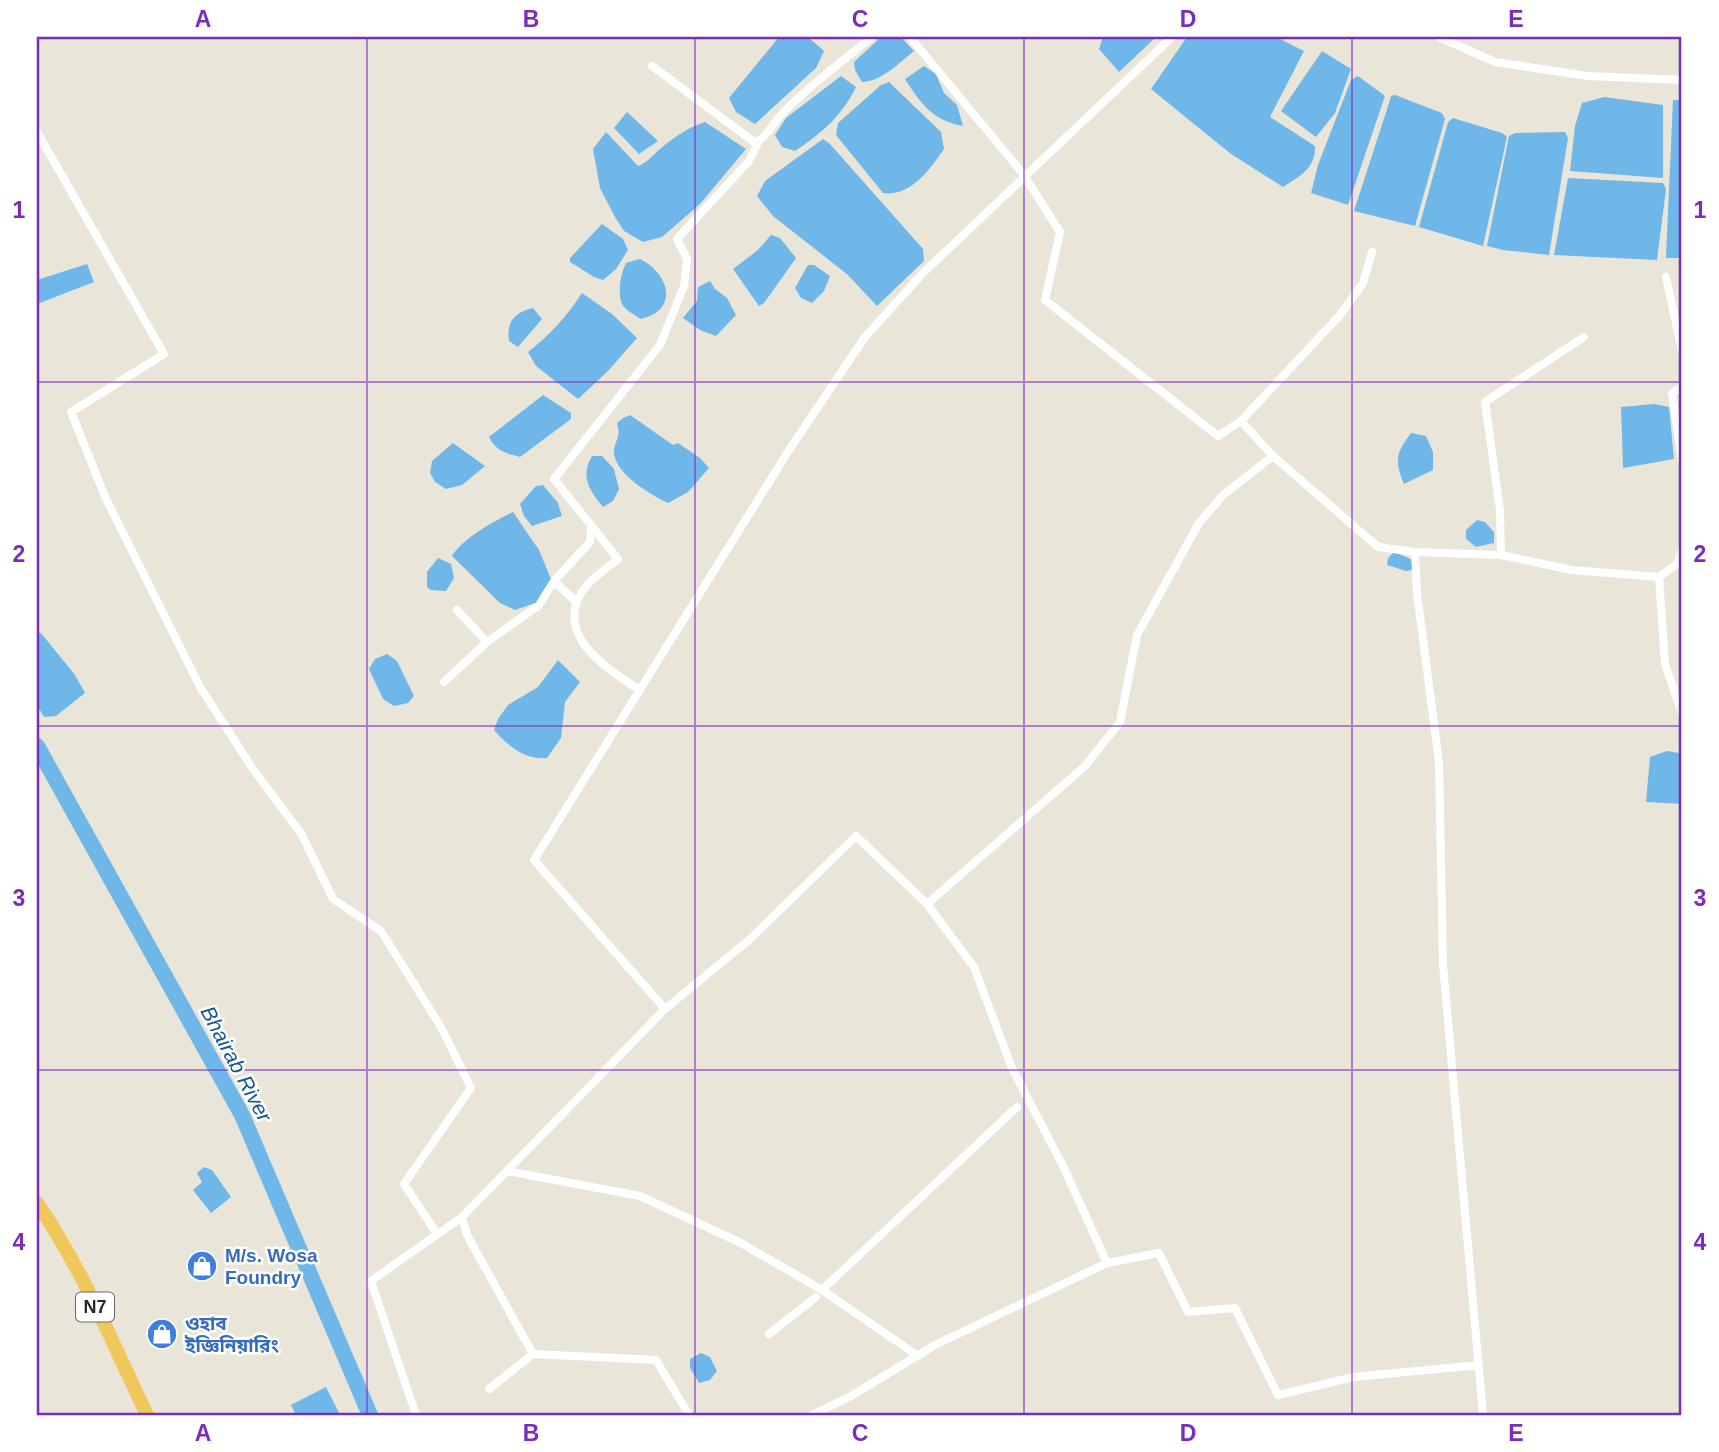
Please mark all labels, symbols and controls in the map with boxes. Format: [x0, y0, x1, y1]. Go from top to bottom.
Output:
text: A [195, 6, 211, 32]
text: B [523, 6, 539, 32]
text: C [852, 6, 868, 32]
text: D [1180, 6, 1196, 32]
text: E [1508, 6, 1524, 32]
text: 1 [13, 197, 26, 223]
text: 1 [1694, 197, 1707, 223]
text: 2 [13, 541, 25, 567]
text: 2 [1694, 541, 1706, 567]
text: 3 [13, 885, 25, 911]
text: 3 [1694, 885, 1706, 911]
water label: Bhairab River [196, 1002, 277, 1126]
text: 4 [13, 1229, 26, 1255]
text: 4 [1694, 1229, 1707, 1255]
place label: M/s. Wosa Foundry [225, 1245, 318, 1288]
shop icon: M/s. Wosa Foundry [185, 1249, 219, 1283]
road number: N7 [76, 1292, 114, 1322]
place label: ওহাব ইজ্ঞিনিয়ারিং [184, 1313, 279, 1356]
shop icon: ওহাব ইজ্ঞিনিয়ারিং [145, 1317, 179, 1351]
text: A [195, 1420, 211, 1446]
text: B [523, 1420, 539, 1446]
text: C [852, 1420, 868, 1446]
text: D [1180, 1420, 1196, 1446]
text: E [1508, 1420, 1524, 1446]

